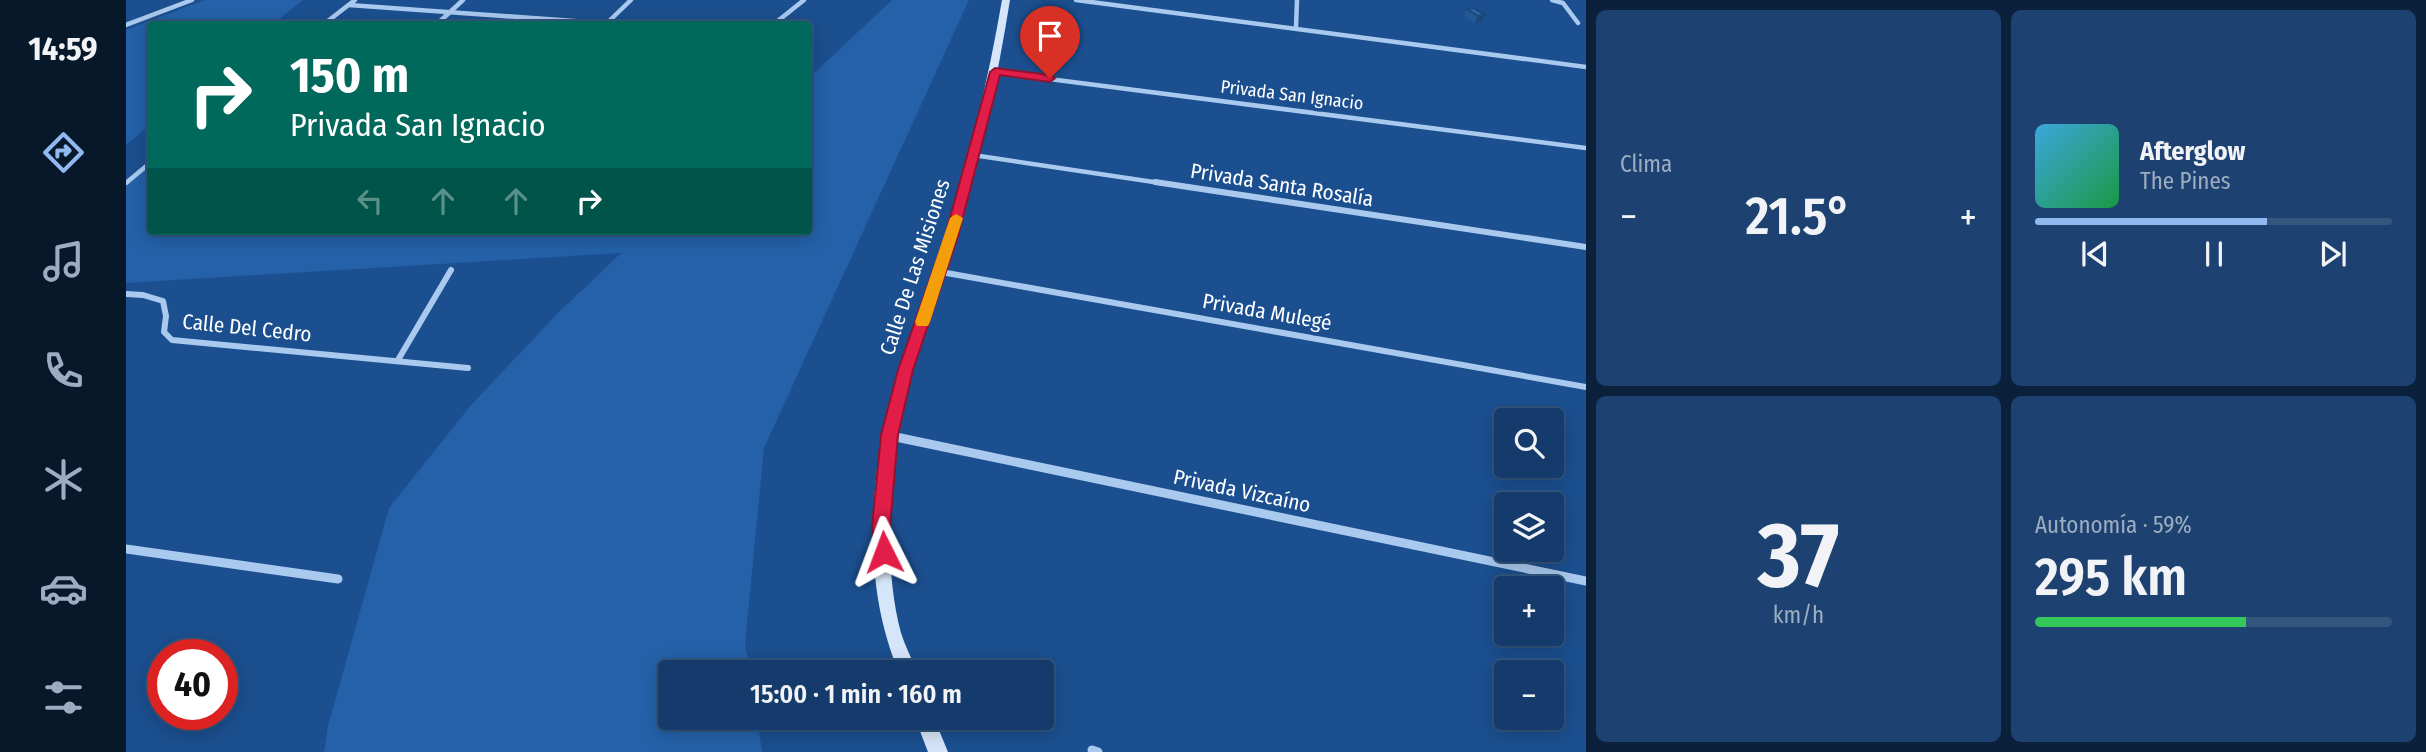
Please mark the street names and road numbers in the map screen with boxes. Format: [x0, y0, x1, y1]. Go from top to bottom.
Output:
street label: Privada San Ignacio [1219, 75, 1365, 115]
street label: Privada Santa Rosalía [1189, 158, 1375, 212]
street label: Calle De Las Misiones [874, 176, 956, 358]
street label: Privada Mulegé [1200, 288, 1334, 336]
street label: Calle Del Cedro [181, 308, 313, 348]
street label: Privada Vizcaíno [1171, 464, 1313, 518]

